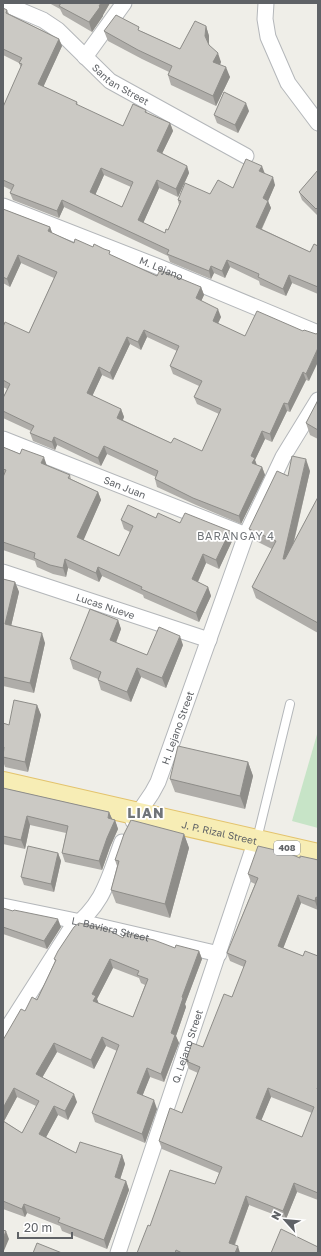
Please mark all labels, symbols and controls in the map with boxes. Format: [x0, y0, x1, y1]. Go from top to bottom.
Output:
street label: Santan Street [90, 61, 151, 107]
street label: M. Lejano [138, 254, 185, 282]
street label: San Juan [102, 473, 148, 501]
district label: BARANGAY 4 [197, 529, 275, 542]
street label: Lucas Nueve [75, 591, 137, 621]
street label: H. Lejano Street [159, 689, 196, 766]
district label: LIAN [127, 804, 165, 821]
street label: J. P. Rizal Street [181, 818, 258, 847]
road number: 408 [274, 841, 300, 855]
street label: L. Baviera Street [71, 914, 151, 944]
street label: Q. Lejano Street [169, 1008, 205, 1085]
north arrow [265, 1200, 305, 1240]
text: N [268, 1209, 283, 1222]
scale bar [18, 1214, 72, 1240]
text: 20 m [24, 1220, 52, 1235]

